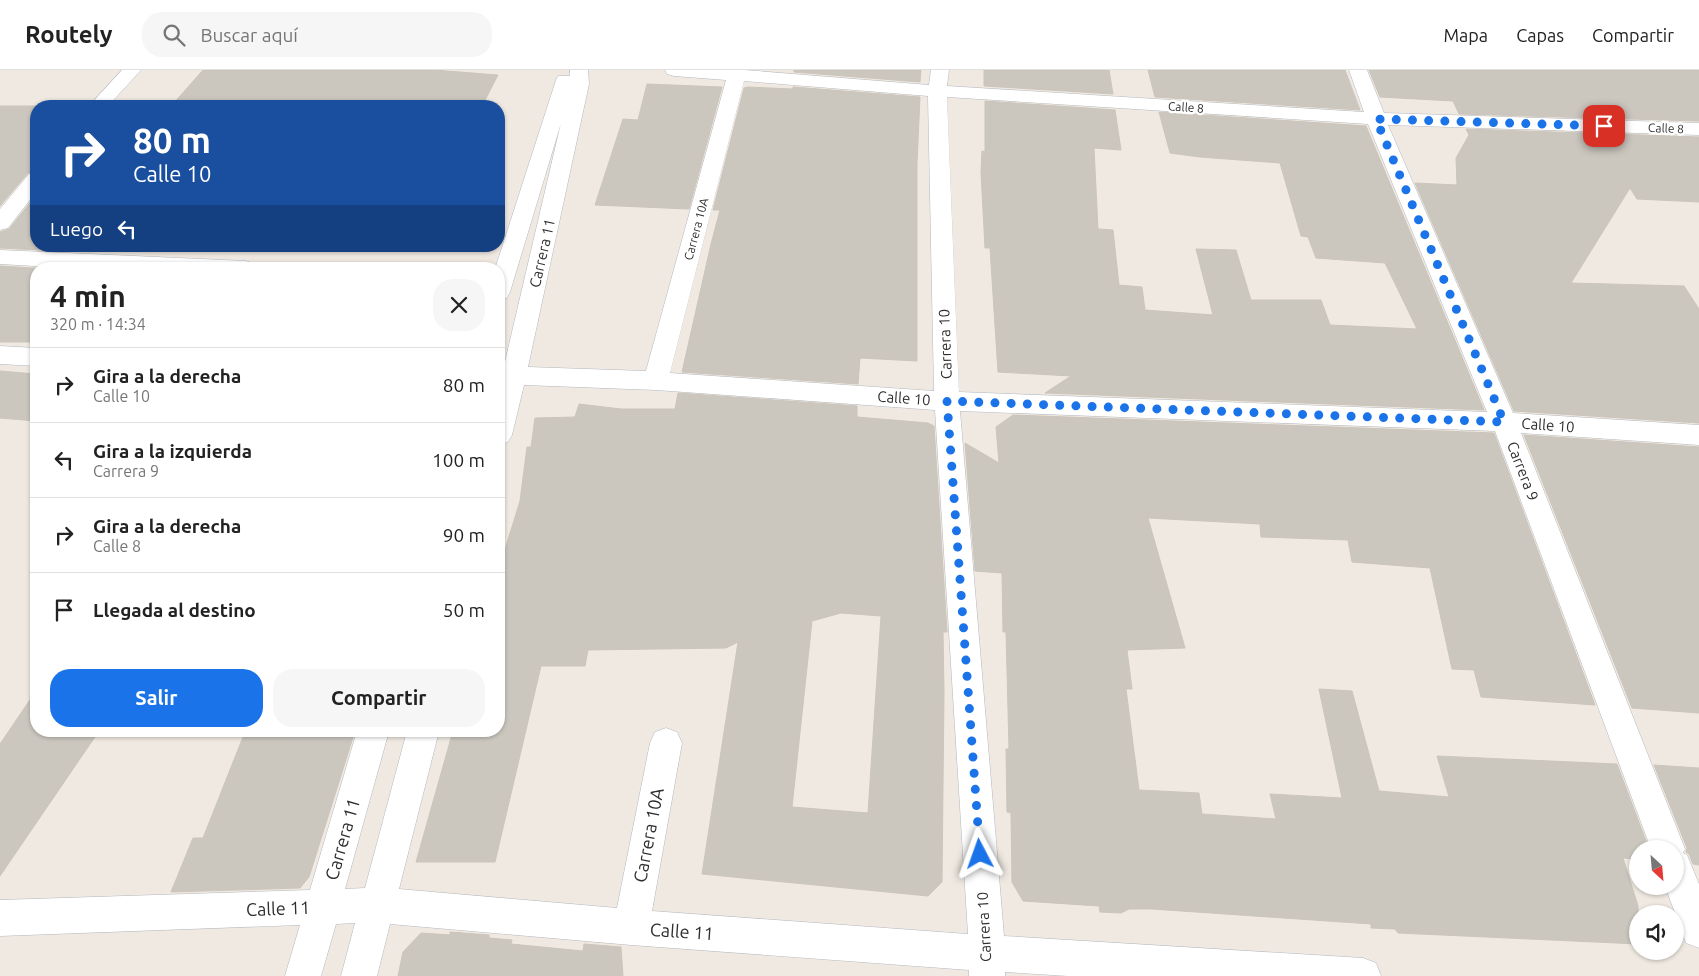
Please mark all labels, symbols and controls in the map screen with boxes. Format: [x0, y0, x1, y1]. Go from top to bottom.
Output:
search box [142, 12, 492, 57]
text: Routely [25, 21, 112, 48]
icon: search [160, 21, 188, 49]
text: Buscar aquí [200, 24, 298, 46]
text: Mapa [1443, 25, 1488, 45]
text: Capas [1516, 25, 1564, 45]
text: Compartir [1592, 25, 1674, 45]
street label: Calle 8 [1168, 99, 1205, 115]
pin [1583, 105, 1625, 147]
icon: arrive [1590, 112, 1618, 140]
icon: right [50, 120, 115, 185]
text: 80 m [133, 120, 211, 160]
street label: Calle 8 [1648, 121, 1684, 135]
text: Calle 10 [133, 161, 211, 186]
street label: Carrera 10A [681, 196, 711, 262]
icon: left [113, 215, 141, 243]
street label: Carrera 11 [526, 217, 558, 289]
text: Luego [50, 218, 103, 240]
text: 4 min [50, 279, 126, 313]
button: close [433, 279, 485, 331]
street label: Carrera 10 [935, 309, 955, 379]
text: 320 m · 14:34 [50, 315, 146, 333]
text: Gira a la derecha [93, 365, 241, 387]
icon: right [50, 371, 78, 399]
text: 80 m [443, 374, 485, 396]
text: Calle 10 [93, 387, 150, 405]
street label: Calle 10 [877, 388, 931, 408]
street label: Calle 10 [1521, 415, 1575, 435]
street label: Carrera 9 [1504, 439, 1542, 503]
text: Gira a la izquierda [93, 440, 252, 462]
icon: left [50, 446, 78, 474]
text: 100 m [432, 449, 485, 471]
text: Carrera 9 [93, 462, 159, 480]
text: Gira a la derecha [93, 515, 241, 537]
icon: right [50, 521, 78, 549]
text: 90 m [443, 524, 485, 546]
text: Calle 8 [93, 537, 141, 555]
icon: arrive [50, 596, 78, 624]
text: Llegada al destino [93, 599, 256, 621]
text: 50 m [443, 599, 485, 621]
button: Salir [50, 669, 263, 727]
button: Compartir [273, 669, 485, 727]
street label: Carrera 10A [629, 786, 667, 884]
street label: Carrera 11 [321, 796, 363, 882]
position arrow [953, 827, 1005, 879]
north arrow [1629, 840, 1684, 895]
map controls [1629, 840, 1684, 960]
street label: Carrera 10 [974, 891, 994, 963]
street label: Calle 11 [246, 897, 310, 919]
button: sound [1629, 905, 1684, 960]
street label: Calle 11 [649, 919, 715, 943]

